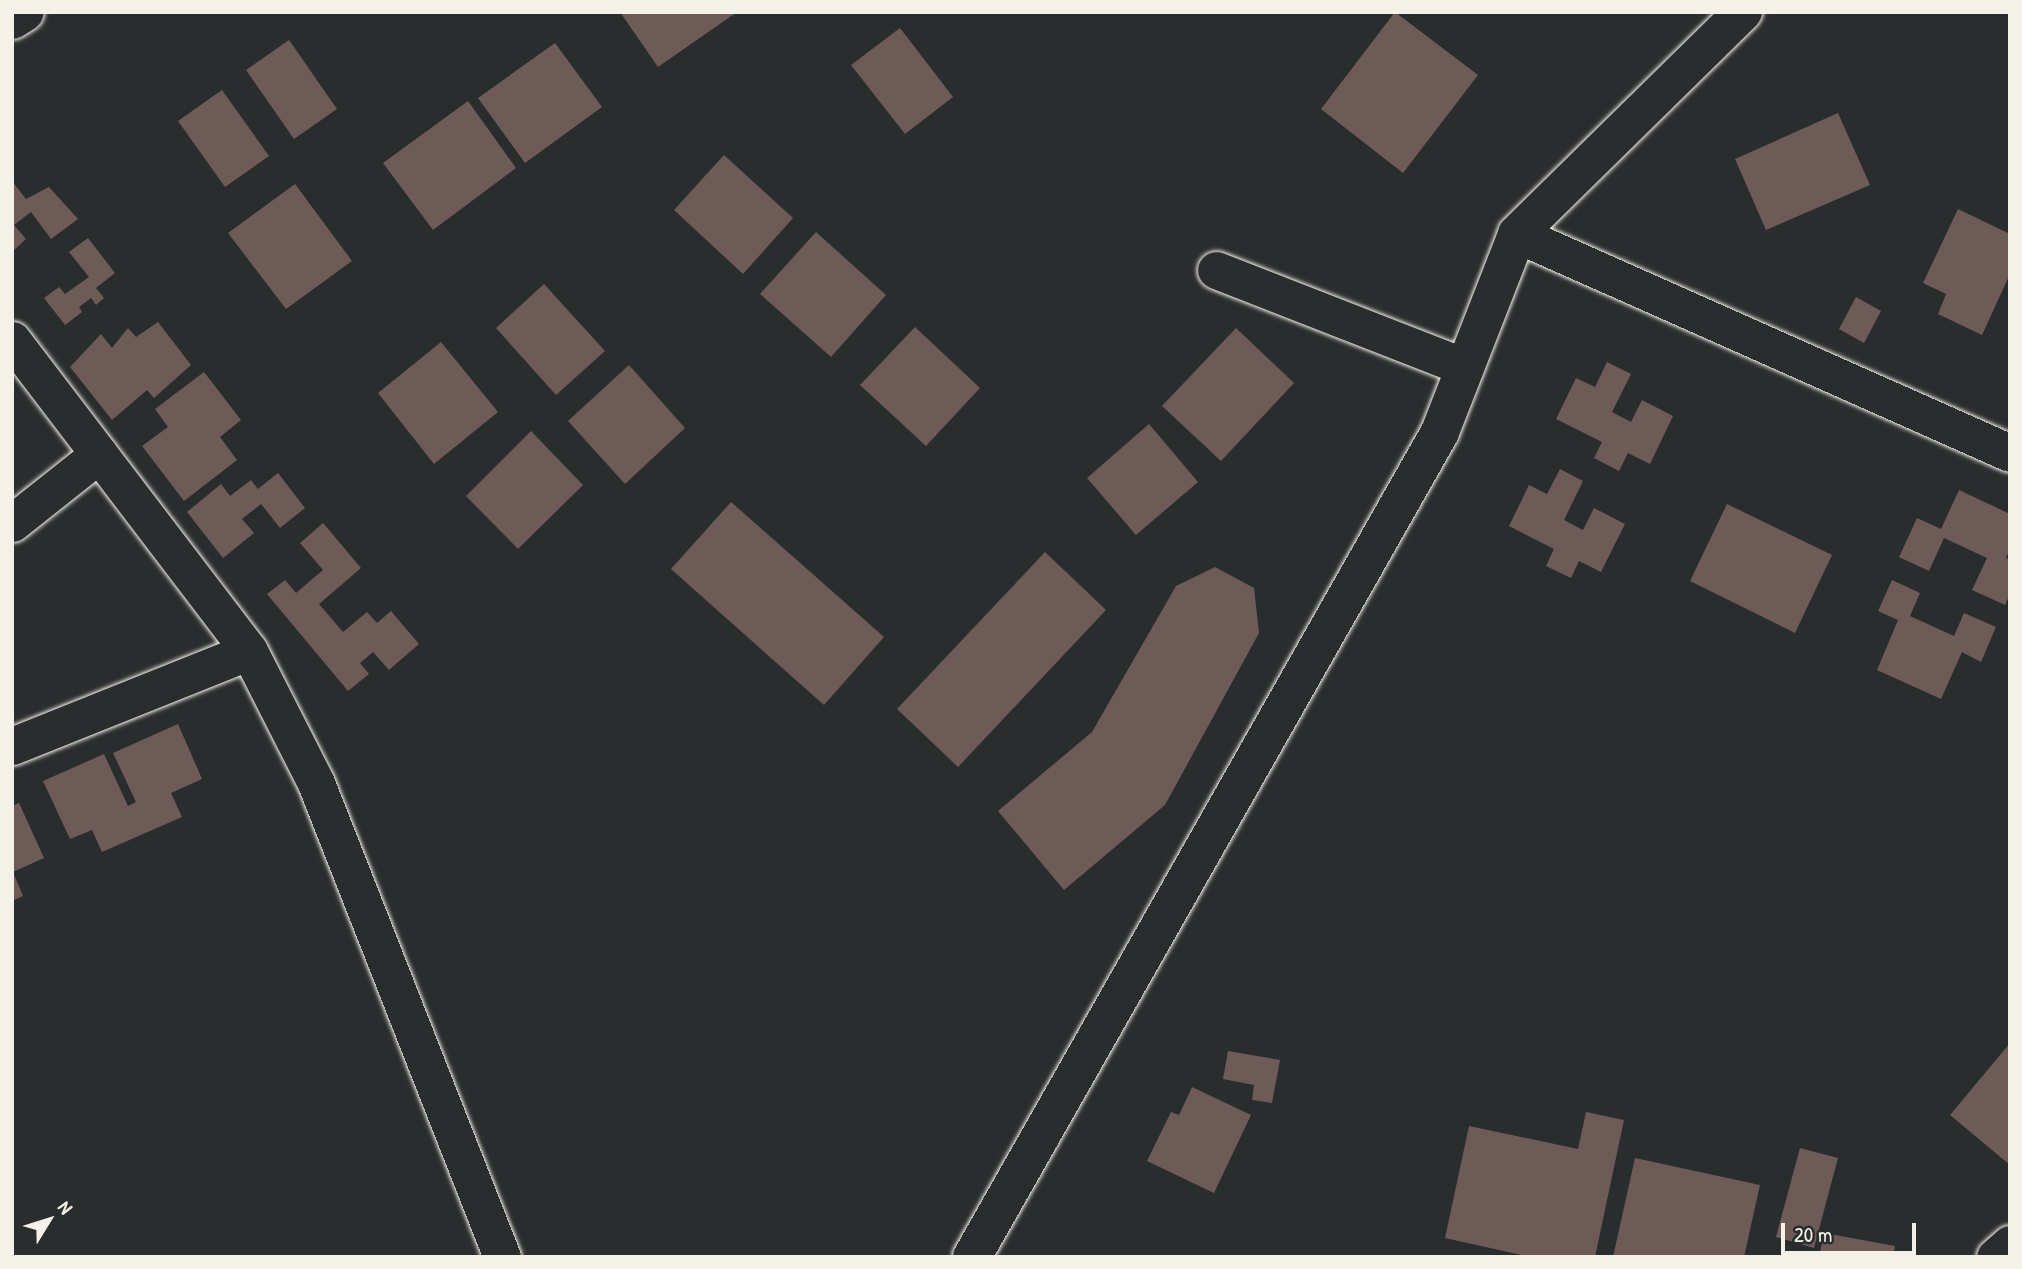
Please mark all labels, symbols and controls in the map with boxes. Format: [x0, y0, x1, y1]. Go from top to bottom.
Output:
north arrow [14, 1185, 84, 1255]
text: N [52, 1195, 79, 1219]
scale bar [1784, 1210, 1919, 1254]
text: 20 m [1794, 1220, 1832, 1249]

